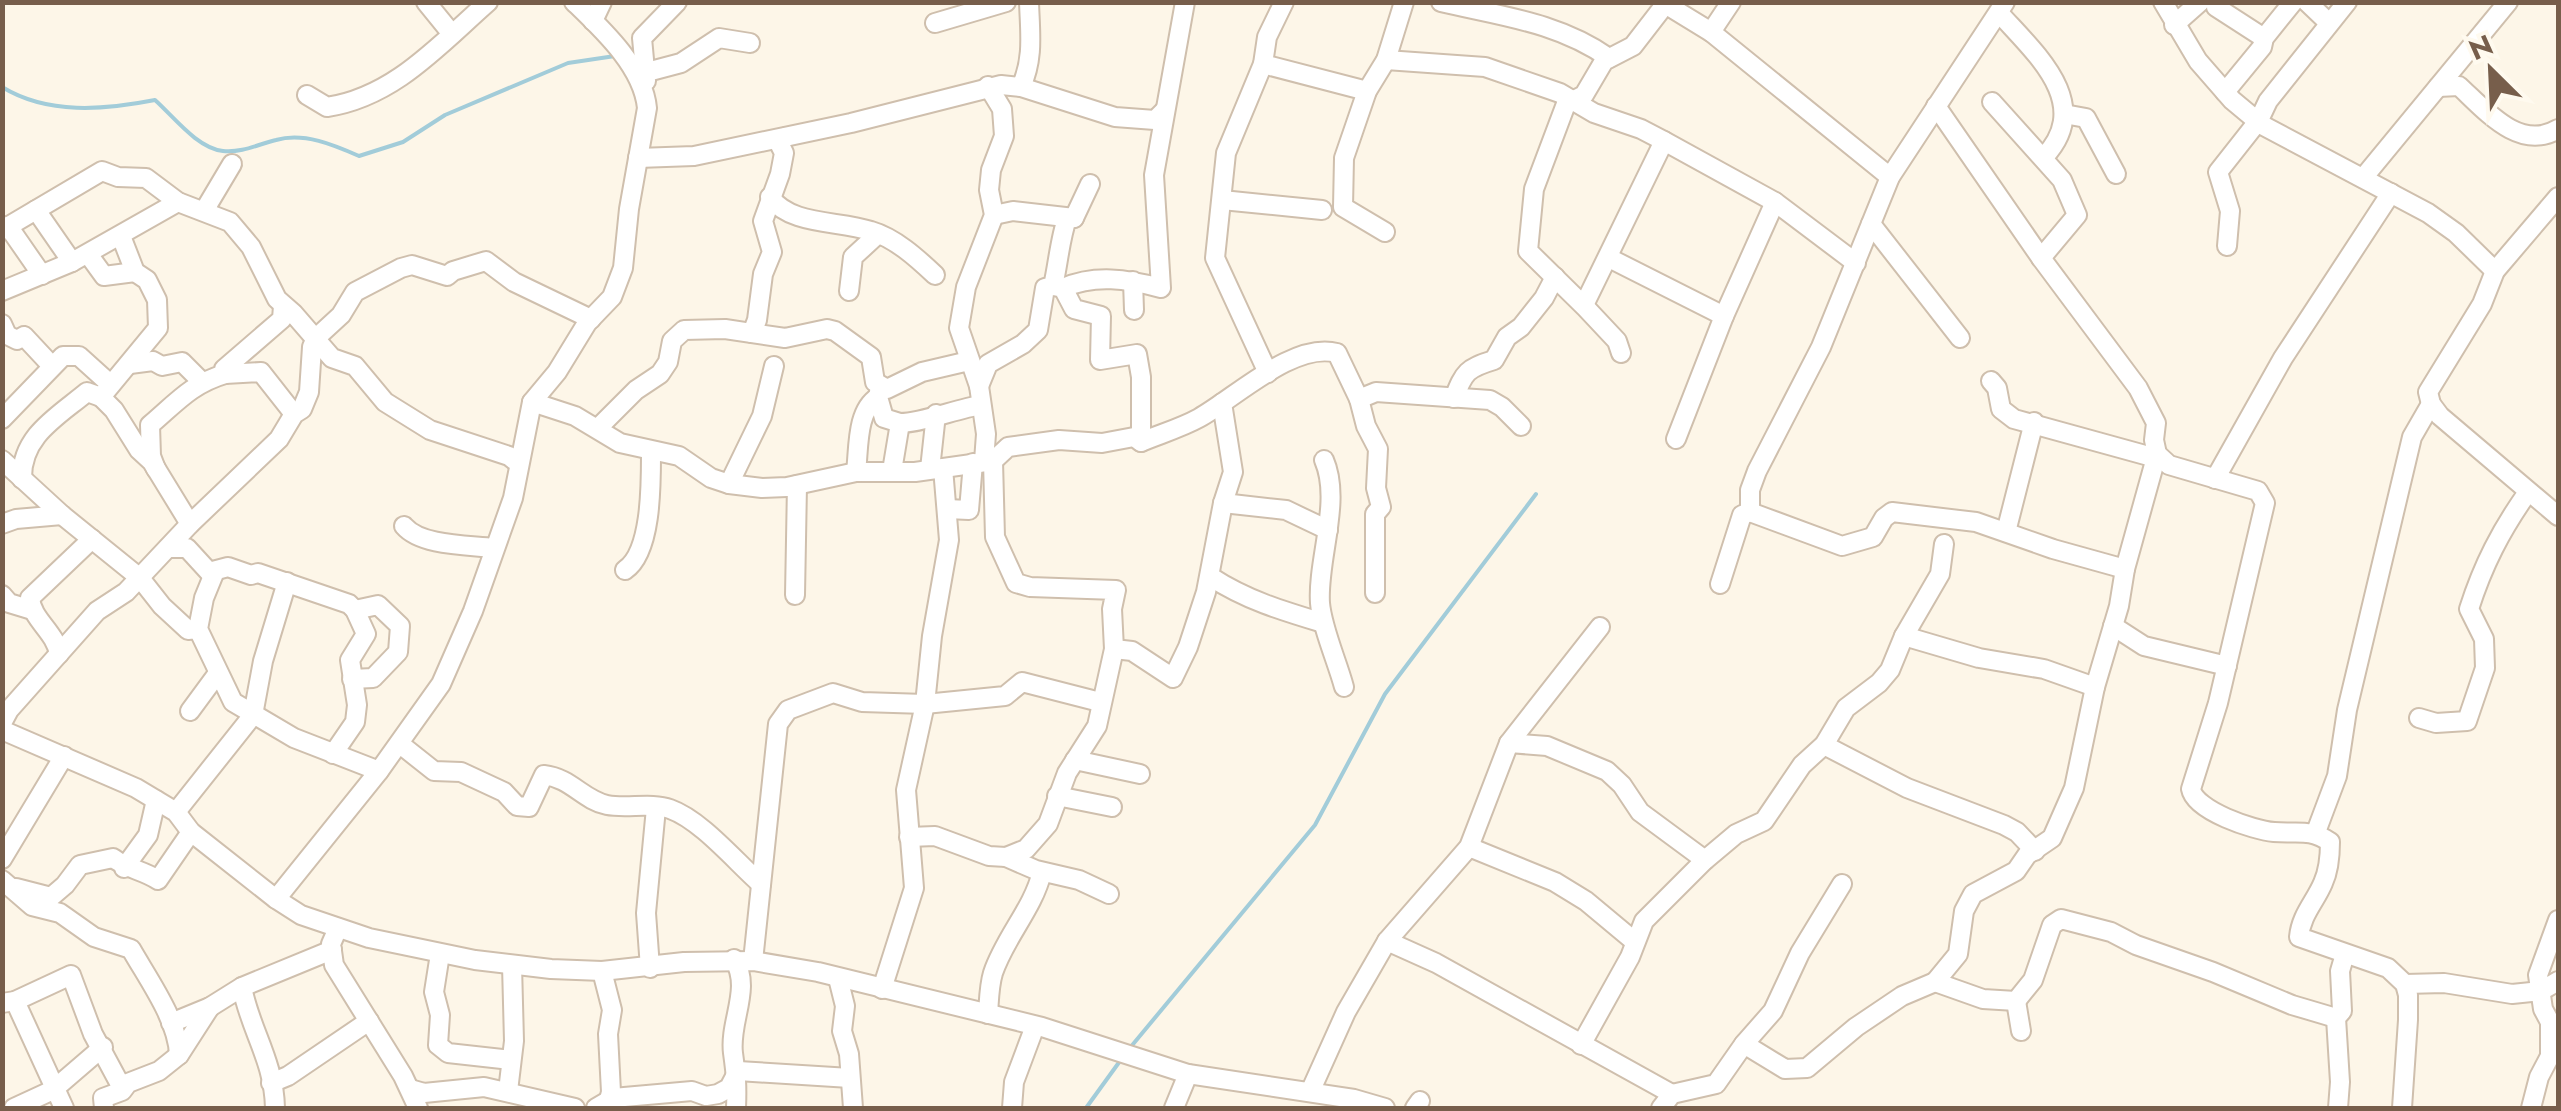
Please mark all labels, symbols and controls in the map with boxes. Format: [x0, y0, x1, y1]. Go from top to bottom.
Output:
north arrow [2441, 20, 2541, 120]
text: N [2463, 24, 2500, 71]

